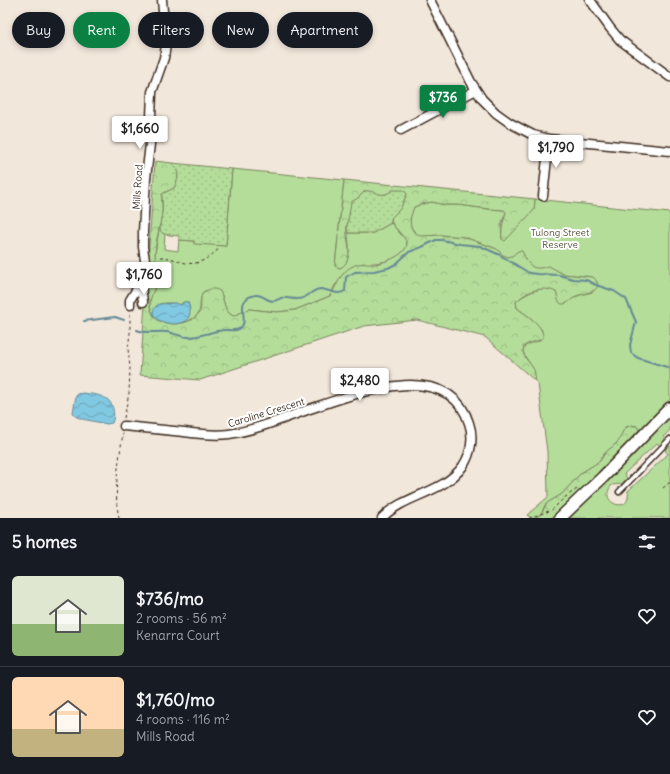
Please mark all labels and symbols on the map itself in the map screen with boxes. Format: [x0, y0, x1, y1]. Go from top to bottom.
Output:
pin: $736 [419, 85, 467, 119]
pin: $1,660 [107, 116, 173, 150]
pin: $1,790 [523, 135, 589, 169]
street label: Mills Road [129, 164, 146, 210]
park label: Tulong Street Reserve [531, 226, 590, 251]
pin: $1,760 [111, 262, 177, 296]
pin: $2,480 [327, 368, 393, 402]
street label: Caroline Crescent [226, 394, 307, 430]

